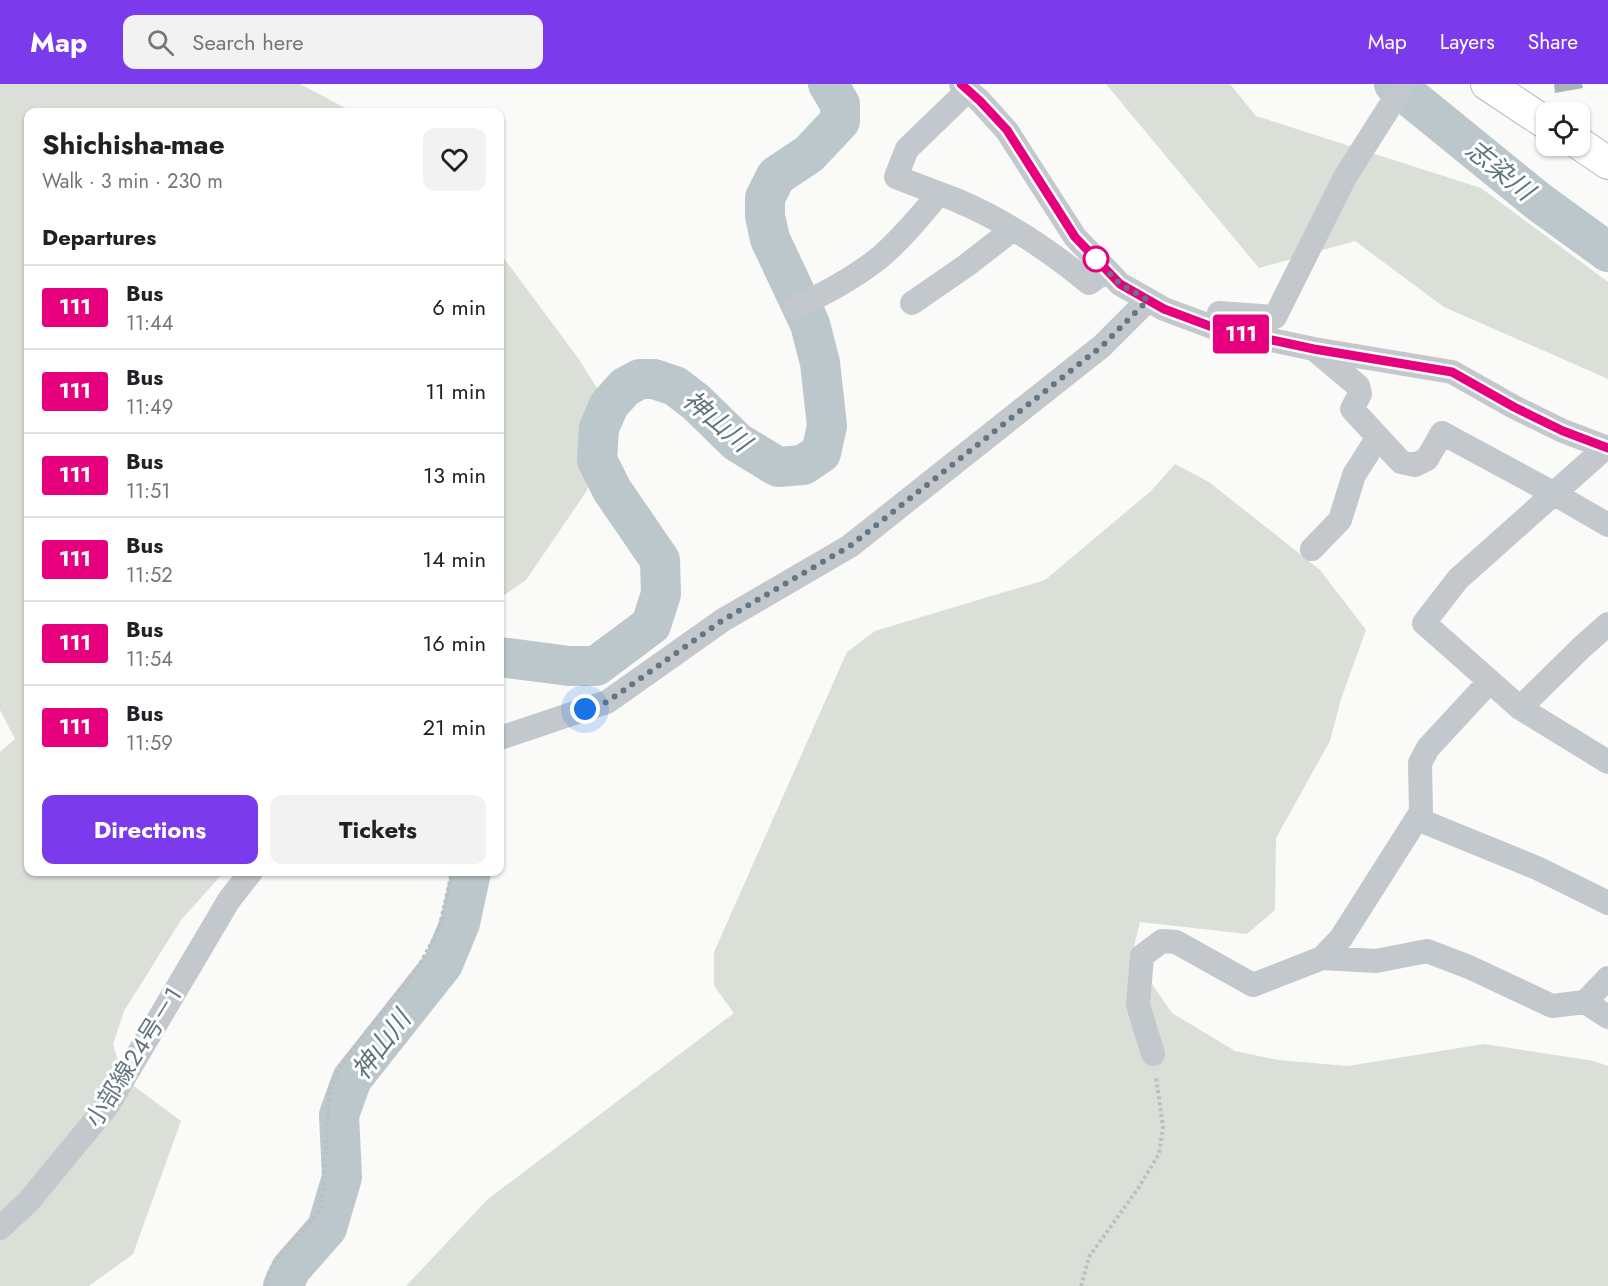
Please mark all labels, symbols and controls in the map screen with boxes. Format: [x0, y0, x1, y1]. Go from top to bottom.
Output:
search box [123, 15, 543, 69]
text: Map [30, 22, 87, 63]
icon: search [144, 26, 177, 59]
text: Search here [192, 26, 304, 58]
text: Map [1368, 27, 1407, 57]
text: Layers [1440, 27, 1495, 57]
text: Share [1528, 27, 1578, 57]
map controls [1536, 102, 1590, 156]
button: locate [1536, 102, 1590, 156]
text: Shichisha-mae [42, 124, 225, 165]
button: heart [423, 128, 486, 191]
water label: 志染川 [1458, 131, 1545, 211]
text: Walk · 3 min · 230 m [42, 167, 223, 196]
text: Departures [42, 221, 156, 253]
unlabelled marker [1083, 246, 1109, 272]
text: Bus [126, 277, 163, 309]
text: 6 min [432, 291, 486, 323]
text: 111 [59, 292, 91, 322]
text: 11:44 [126, 309, 173, 338]
line badge: 111 [1206, 314, 1276, 354]
text: 111 [1225, 319, 1257, 349]
text: Bus [126, 361, 163, 393]
text: 11 min [425, 375, 486, 407]
text: 111 [59, 376, 91, 406]
water label: 神山川 [675, 381, 761, 463]
text: 11:49 [126, 393, 173, 422]
text: Bus [126, 445, 163, 477]
text: 13 min [423, 459, 486, 491]
text: 111 [59, 460, 91, 490]
text: 11:51 [126, 477, 170, 506]
text: Bus [126, 529, 163, 561]
text: 14 min [422, 543, 486, 575]
text: 111 [59, 544, 91, 574]
text: 11:52 [126, 561, 173, 590]
text: Bus [126, 613, 163, 645]
text: 16 min [422, 627, 486, 659]
text: 111 [59, 628, 91, 658]
text: 11:54 [126, 645, 173, 674]
your location [570, 694, 600, 724]
text: Bus [126, 697, 163, 729]
text: 21 min [423, 711, 486, 743]
text: 111 [59, 712, 91, 742]
text: 11:59 [126, 729, 173, 758]
button: Directions [42, 795, 258, 864]
button: Tickets [270, 795, 486, 864]
street label: 小部線２４号－１ [76, 978, 192, 1134]
water label: 神山川 [342, 1000, 421, 1088]

